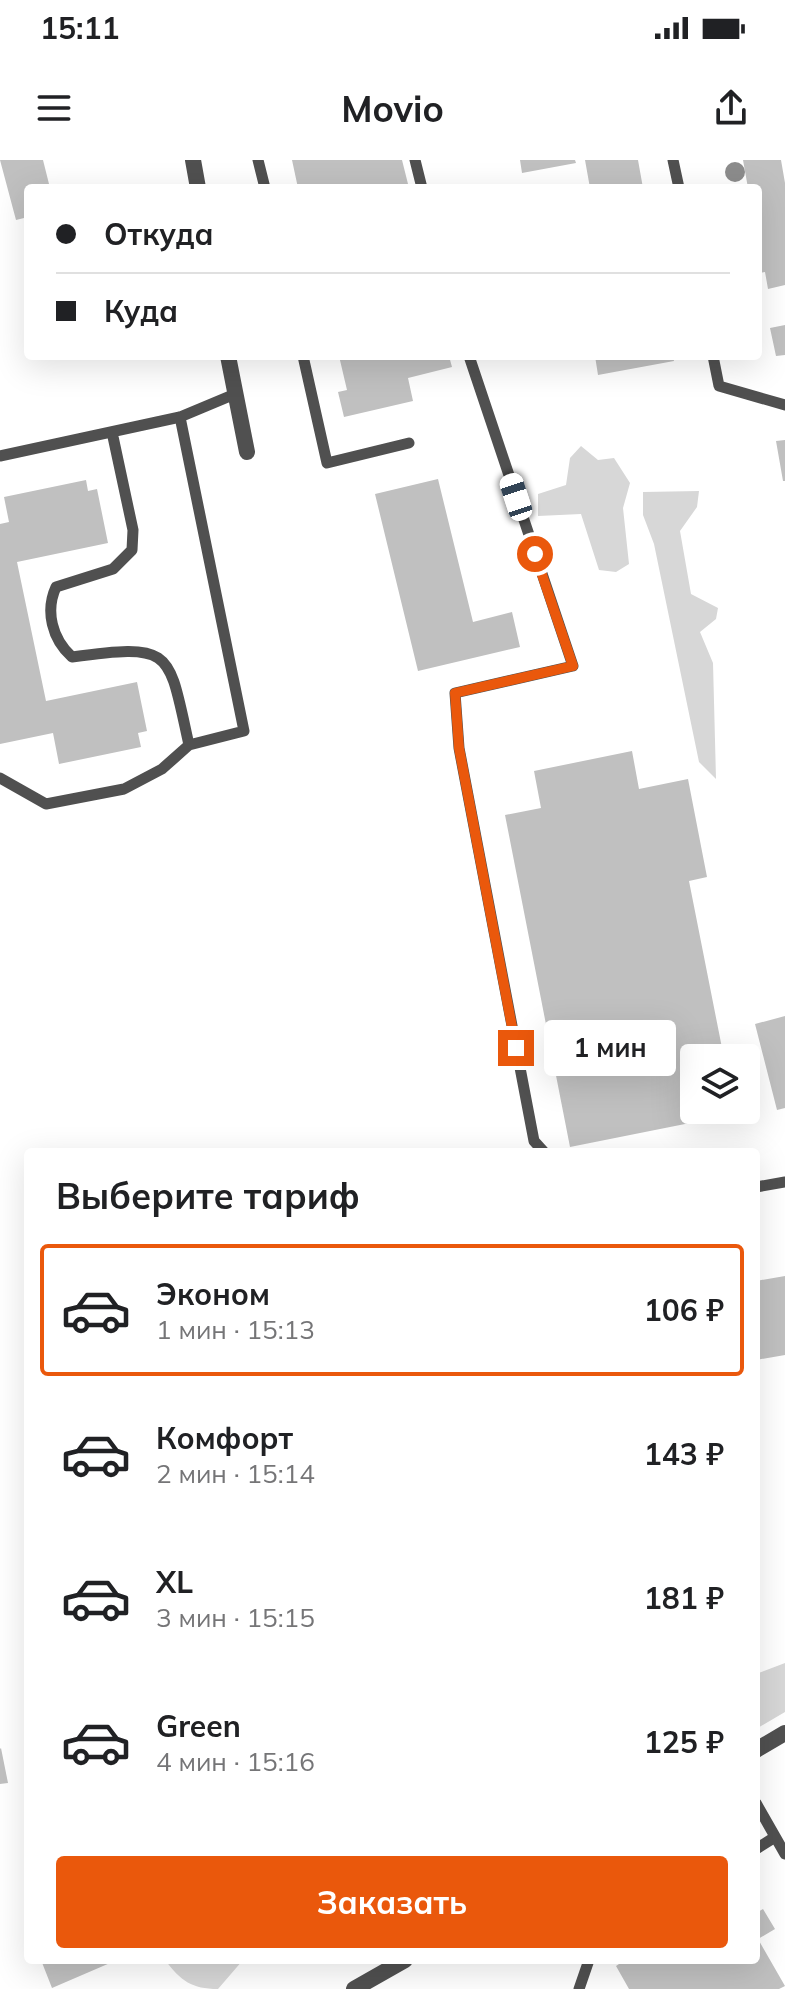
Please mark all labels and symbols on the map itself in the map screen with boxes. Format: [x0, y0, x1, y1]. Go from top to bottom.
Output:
car [497, 470, 535, 524]
route start [517, 536, 553, 572]
callout: 1 мин [544, 1020, 676, 1076]
route end [498, 1030, 534, 1066]

